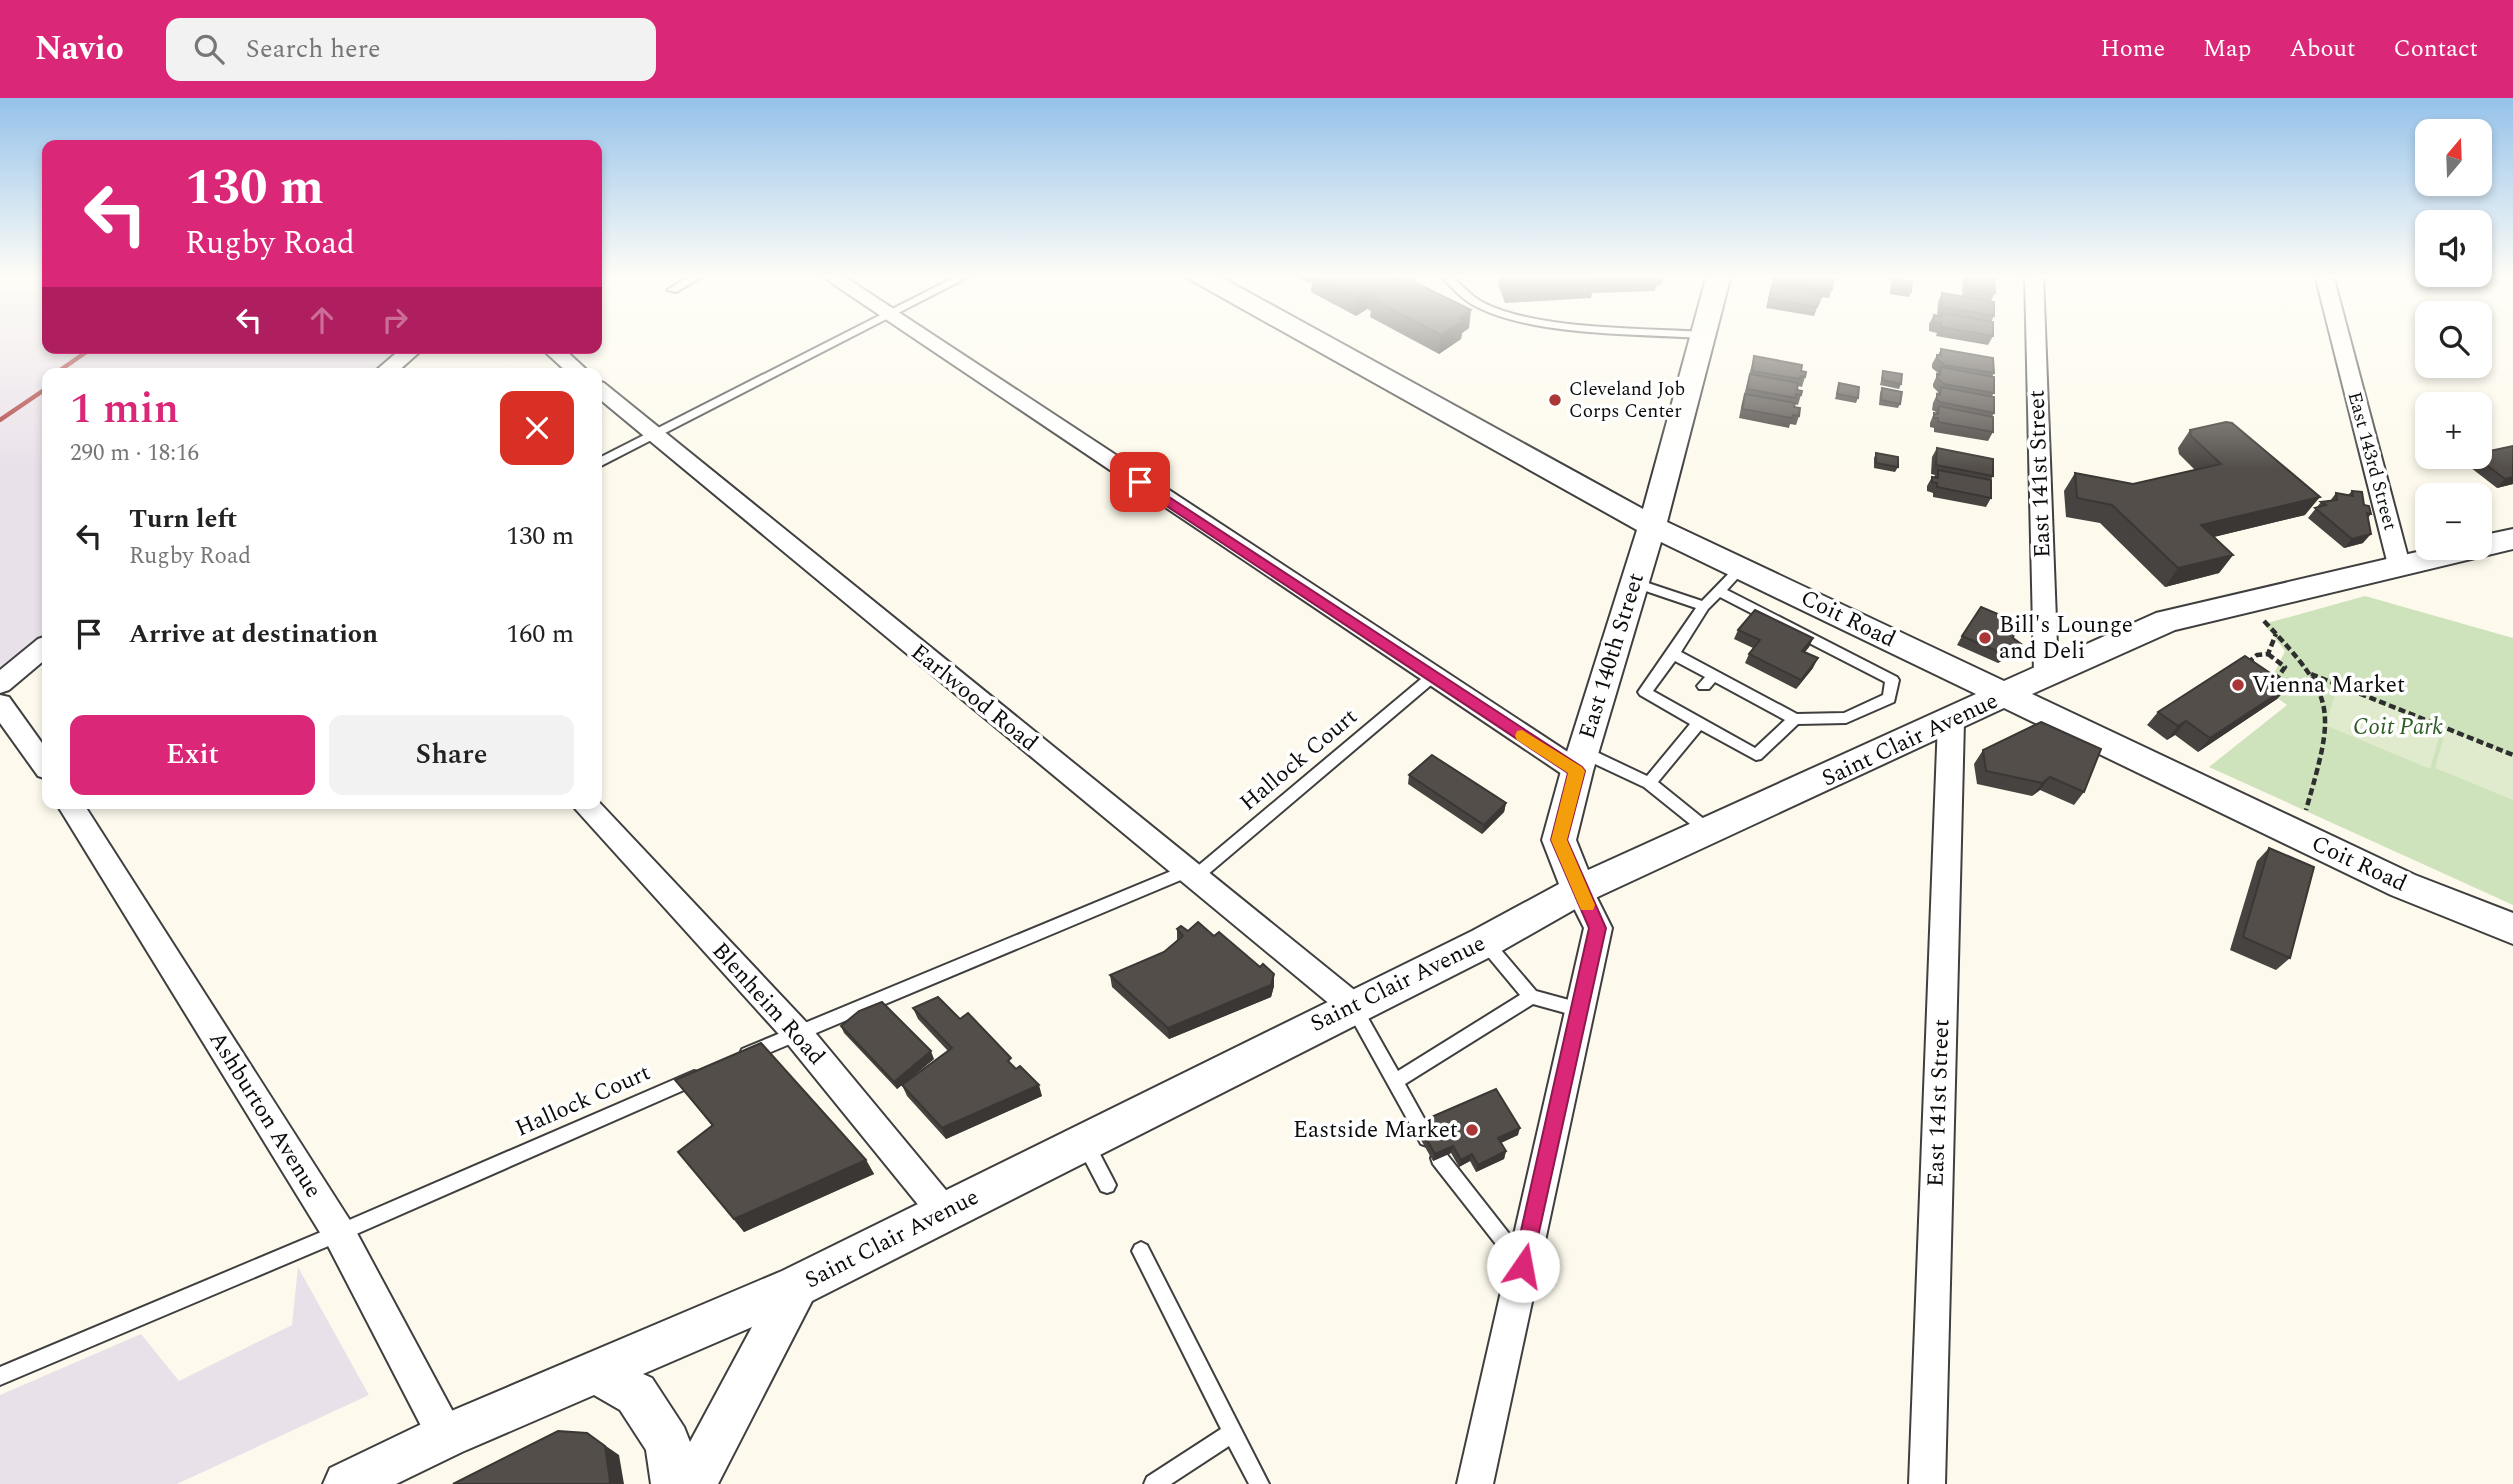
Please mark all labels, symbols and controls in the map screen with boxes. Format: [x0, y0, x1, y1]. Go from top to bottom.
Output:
search box [166, 18, 656, 81]
text: Navio [35, 24, 124, 74]
text: Search here [246, 29, 381, 69]
icon: search [190, 30, 228, 68]
text: Home [2100, 31, 2165, 67]
text: Map [2203, 31, 2251, 67]
text: About [2289, 31, 2355, 67]
text: Contact [2393, 31, 2478, 67]
north arrow [2415, 119, 2492, 196]
map controls [2415, 119, 2492, 560]
text: 130 m [185, 151, 324, 226]
icon: left [70, 168, 161, 259]
button: sound [2415, 210, 2492, 287]
text: Rugby Road [185, 219, 355, 268]
icon: left [230, 301, 268, 339]
icon: ahead [303, 301, 341, 339]
icon: right [376, 301, 414, 339]
button: search [2415, 301, 2492, 378]
place label: Cleveland Job Corps Center [1569, 375, 1685, 426]
text: 1 min [70, 378, 179, 441]
street label: East 143rd Street [2340, 388, 2405, 534]
street label: East 141st Street [2020, 389, 2060, 559]
button: close [500, 391, 574, 465]
marker: Cleveland Job Corps Center [1547, 392, 1563, 408]
button: + [2415, 392, 2492, 469]
text: 290 m · 18:16 [70, 436, 199, 471]
pin [1110, 452, 1170, 512]
icon: arrive [1121, 463, 1159, 501]
button: − [2415, 483, 2492, 560]
text: Turn left [129, 499, 237, 539]
text: 130 m [506, 516, 574, 556]
icon: left [70, 517, 108, 555]
text: Rugby Road [129, 539, 251, 574]
street label: East 140th Street [1570, 569, 1654, 743]
street label: Coit Road [1794, 581, 1902, 657]
place label: Bill's Lounge and Deli [1999, 608, 2133, 669]
text: Arrive at destination [129, 614, 378, 654]
text: 160 m [506, 614, 574, 654]
icon: arrive [70, 615, 108, 653]
marker: Bill's Lounge and Deli [1977, 630, 1993, 646]
street label: Earlwood Road [903, 636, 1045, 760]
place label: Vienna Market [2252, 668, 2405, 703]
marker: Vienna Market [2230, 677, 2246, 693]
street label: Saint Clair Avenue [1816, 684, 2004, 796]
street label: Hallock Court [1232, 700, 1366, 820]
park label: Coit Park [2353, 710, 2443, 745]
button: Exit [70, 715, 315, 795]
button: Share [329, 715, 574, 795]
street label: Coit Road [2305, 827, 2413, 901]
street label: Saint Clair Avenue [1304, 926, 1492, 1042]
street label: Blenheim Road [703, 935, 833, 1074]
street label: East 141st Street [1919, 1018, 1959, 1188]
street label: Ashburton Avenue [200, 1025, 330, 1205]
street label: Hallock Court [510, 1056, 656, 1146]
place label: Eastside Market [1293, 1113, 1458, 1148]
marker: Eastside Market [1464, 1122, 1480, 1138]
street label: Saint Clair Avenue [799, 1180, 985, 1298]
position arrow [1486, 1229, 1560, 1303]

